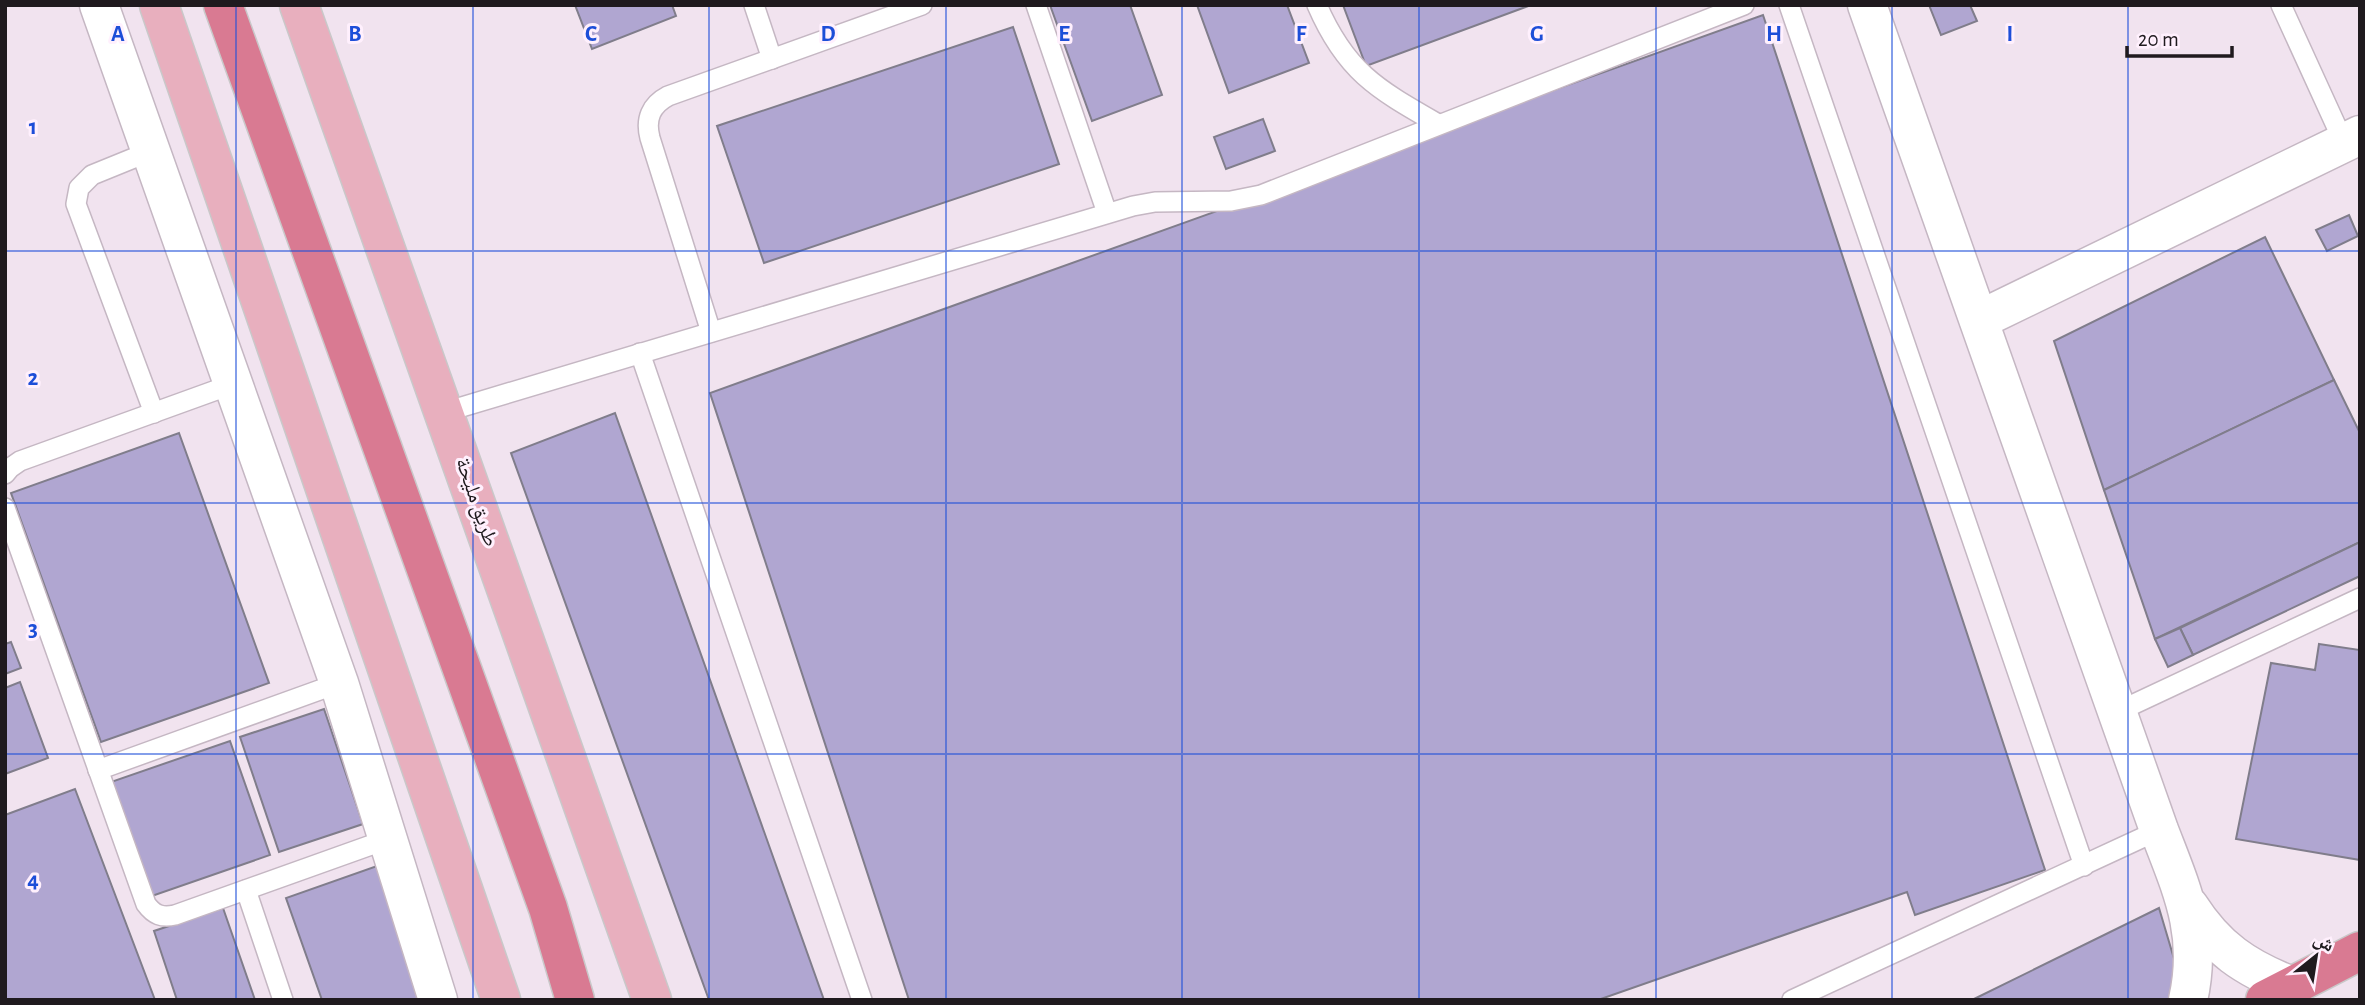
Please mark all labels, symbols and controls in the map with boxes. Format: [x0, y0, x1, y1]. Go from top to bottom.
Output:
scale bar [2127, 14, 2232, 58]
text: A [111, 23, 125, 46]
text: B [348, 23, 362, 46]
text: C [585, 23, 597, 46]
text: D [820, 23, 836, 46]
text: E [1058, 23, 1070, 46]
text: F [1296, 23, 1307, 46]
text: G [1530, 23, 1544, 46]
text: H [1766, 23, 1782, 46]
text: I [2007, 23, 2013, 46]
text: 20 m [2138, 29, 2179, 50]
text: 1 [29, 116, 37, 139]
text: 2 [28, 367, 39, 390]
street label: طريق مليحة [450, 455, 502, 550]
text: 3 [28, 618, 38, 641]
text: 4 [27, 869, 39, 892]
north arrow [2281, 921, 2351, 991]
text: ش [2310, 929, 2337, 957]

